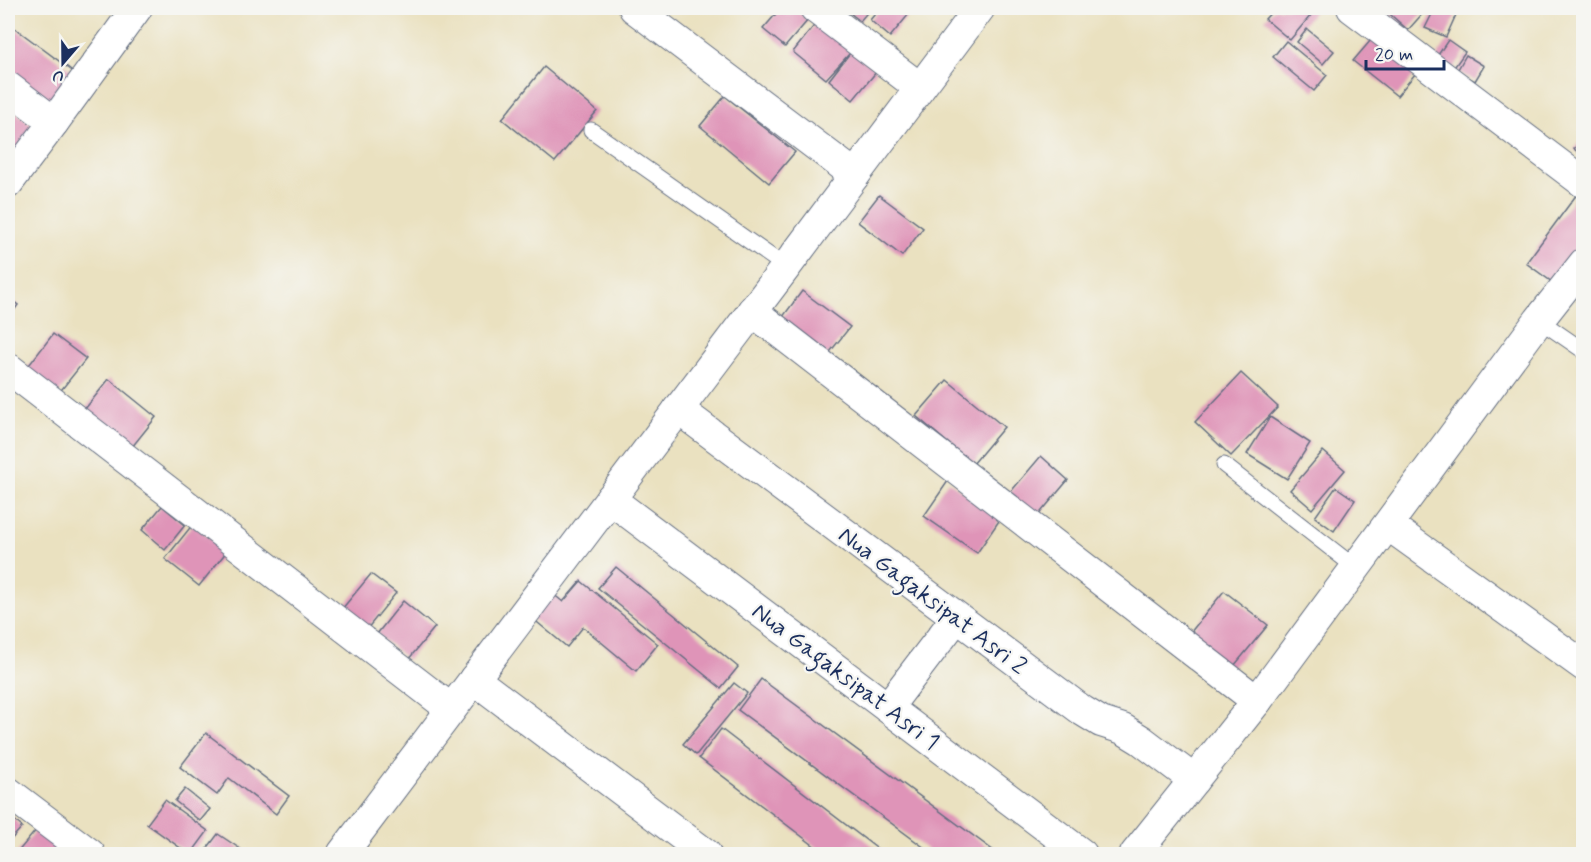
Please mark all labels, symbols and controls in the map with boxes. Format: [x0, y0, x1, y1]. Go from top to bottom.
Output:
north arrow [33, 33, 93, 93]
scale bar [1366, 33, 1444, 71]
text: 20 m [1375, 43, 1413, 67]
text: U [50, 64, 67, 87]
street label: Nua Gagaksipat Asri 2 [830, 520, 1033, 685]
street label: Nua Gagaksipat Asri 1 [743, 596, 945, 760]

